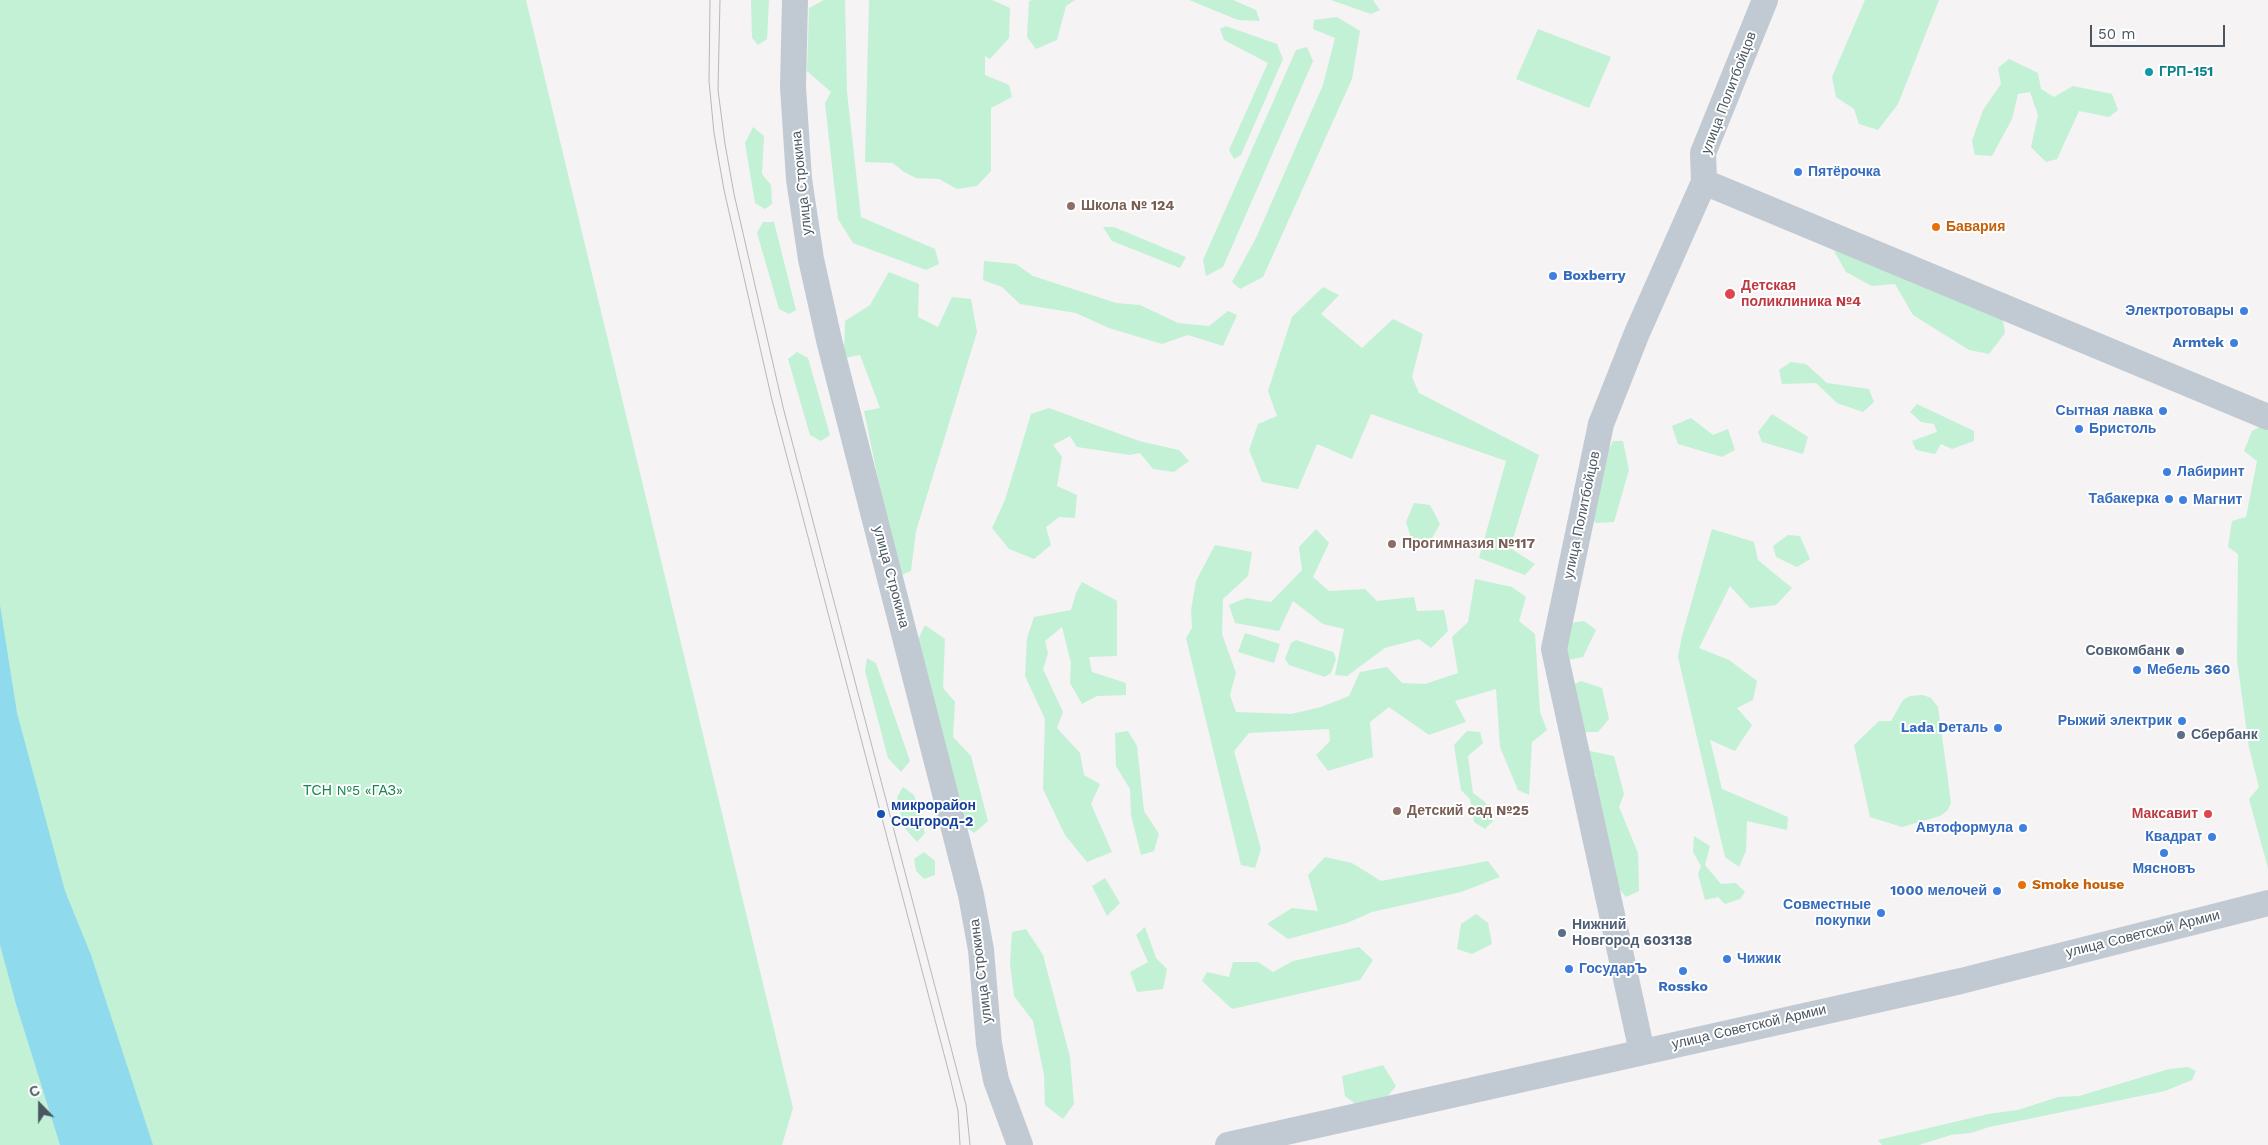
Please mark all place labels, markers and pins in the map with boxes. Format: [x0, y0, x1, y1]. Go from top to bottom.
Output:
place label: ГРП-151 [2159, 64, 2213, 80]
marker: ГРП-151 [2143, 66, 2155, 78]
place label: Пятёрочка [1808, 164, 1881, 180]
marker: Пятёрочка [1792, 166, 1804, 178]
place label: Школа № 124 [1081, 198, 1174, 214]
marker: Школа № 124 [1065, 200, 1077, 212]
place label: Бавария [1946, 219, 2005, 235]
marker: Бавария [1930, 221, 1942, 233]
place label: Boxberry [1563, 268, 1626, 284]
marker: Boxberry [1547, 270, 1559, 282]
place label: Детская поликлиника №4 [1741, 278, 1861, 310]
marker: Детская поликлиника №4 [1723, 287, 1737, 301]
place label: Электротовары [2125, 303, 2234, 319]
marker: Электротовары [2238, 305, 2250, 317]
place label: Armtek [2172, 335, 2224, 351]
marker: Armtek [2228, 337, 2240, 349]
place label: Сытная лавка [2056, 403, 2153, 419]
marker: Сытная лавка [2157, 405, 2169, 417]
place label: Бристоль [2089, 421, 2156, 437]
marker: Бристоль [2073, 423, 2085, 435]
place label: Лабиринт [2177, 464, 2245, 480]
marker: Лабиринт [2161, 466, 2173, 478]
place label: Табакерка [2088, 491, 2159, 507]
place label: Магнит [2193, 492, 2242, 508]
marker: Табакерка [2163, 493, 2175, 505]
marker: Магнит [2177, 494, 2189, 506]
place label: Прогимназия №117 [1402, 536, 1535, 552]
marker: Прогимназия №117 [1386, 538, 1398, 550]
place label: Совкомбанк [2085, 643, 2170, 659]
marker: Совкомбанк [2174, 645, 2186, 657]
place label: Мебель 360 [2147, 662, 2230, 678]
marker: Мебель 360 [2131, 664, 2143, 676]
place label: Рыжий электрик [2058, 713, 2172, 729]
marker: Рыжий электрик [2176, 715, 2188, 727]
place label: Lada Dеталь [1901, 720, 1988, 736]
marker: Lada Dеталь [1992, 722, 2004, 734]
place label: Сбербанк [2191, 727, 2258, 743]
marker: Сбербанк [2175, 729, 2187, 741]
place label: микрорайон Соцгород-2 [891, 798, 976, 830]
place label: Детский сад №25 [1407, 803, 1529, 819]
marker: Детский сад №25 [1391, 805, 1403, 817]
place label: Максавит [2132, 806, 2198, 822]
marker: микрорайон Соцгород-2 [875, 808, 887, 820]
marker: Максавит [2202, 808, 2214, 820]
place label: Автоформула [1916, 820, 2013, 836]
marker: Автоформула [2017, 822, 2029, 834]
place label: Квадрат [2145, 829, 2202, 845]
marker: Квадрат [2206, 831, 2218, 843]
marker: Мясновъ [2158, 847, 2170, 859]
place label: Мясновъ [2132, 861, 2196, 877]
place label: Smoke house [2032, 877, 2124, 893]
marker: Smoke house [2016, 879, 2028, 891]
place label: 1000 мелочей [1890, 883, 1987, 899]
marker: 1000 мелочей [1991, 885, 2003, 897]
place label: Совместные покупки [1783, 897, 1871, 930]
marker: Совместные покупки [1875, 907, 1887, 919]
place label: Нижний Новгород 603138 [1572, 917, 1692, 950]
marker: Нижний Новгород 603138 [1556, 927, 1568, 939]
place label: Чижик [1737, 951, 1781, 967]
marker: Чижик [1721, 953, 1733, 965]
place label: ГосударЪ [1579, 961, 1647, 977]
marker: ГосударЪ [1563, 963, 1575, 975]
marker: Rossko [1677, 965, 1689, 977]
place label: Rossko [1658, 979, 1708, 995]

